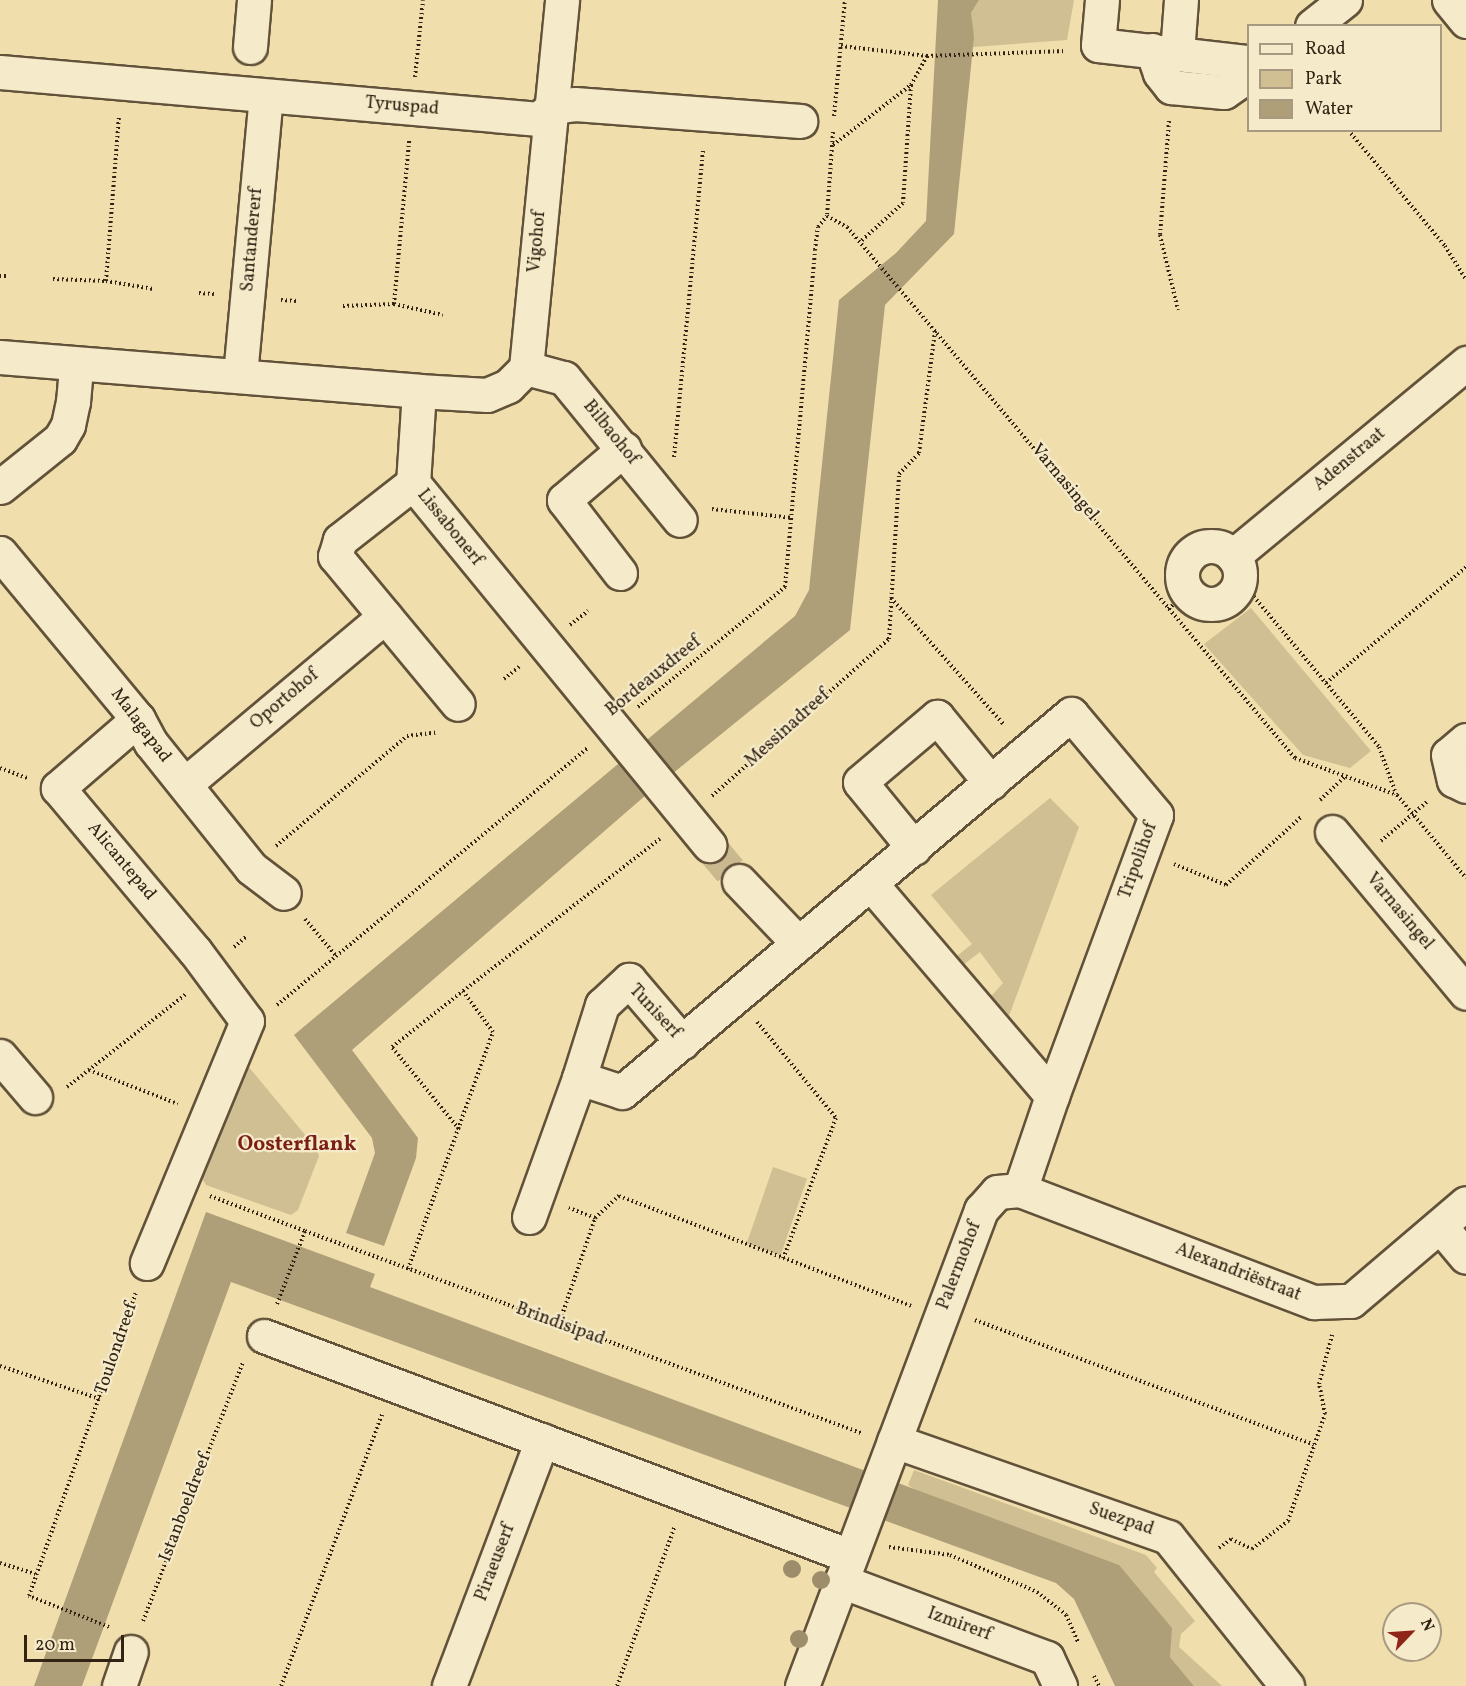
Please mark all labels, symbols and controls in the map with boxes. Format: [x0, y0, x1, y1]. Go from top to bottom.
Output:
legend [1247, 24, 1442, 132]
text: Road [1305, 37, 1346, 62]
text: Park [1305, 67, 1342, 92]
street label: Tyruspad [364, 93, 440, 121]
text: Water [1305, 97, 1353, 122]
street label: Santandererf [238, 187, 268, 293]
street label: Vigohof [525, 210, 551, 274]
street label: Bilbaohof [577, 396, 643, 470]
street label: Adenstraat [1310, 424, 1390, 496]
street label: Varnasingel [1026, 440, 1102, 526]
street label: Lissabonerf [412, 485, 486, 571]
street label: Bordeauxdreef [602, 632, 706, 722]
street label: Oportohof [246, 665, 324, 735]
street label: Malagapad [105, 684, 175, 768]
street label: Messinadreef [741, 685, 835, 773]
street label: Alicantepad [82, 819, 160, 905]
street label: Tripolihof [1115, 820, 1163, 902]
street label: Varnasingel [1361, 869, 1437, 955]
street label: Tuniserf [624, 981, 684, 1043]
district label: Oosterflank [238, 1132, 356, 1158]
street label: Palermohof [933, 1219, 987, 1313]
street label: Alexandriëstraat [1172, 1239, 1304, 1307]
street label: Brindisipad [513, 1299, 607, 1351]
street label: Toulondreef [91, 1300, 143, 1398]
street label: Istanboeldreef [155, 1451, 217, 1565]
street label: Suezpad [1086, 1499, 1156, 1541]
street label: Piraeuserf [471, 1521, 521, 1605]
north arrow [1382, 1602, 1442, 1662]
street label: Izmirerf [924, 1603, 994, 1647]
text: N [1414, 1615, 1439, 1635]
scale bar [27, 1623, 128, 1661]
text: 20 m [35, 1633, 75, 1658]

